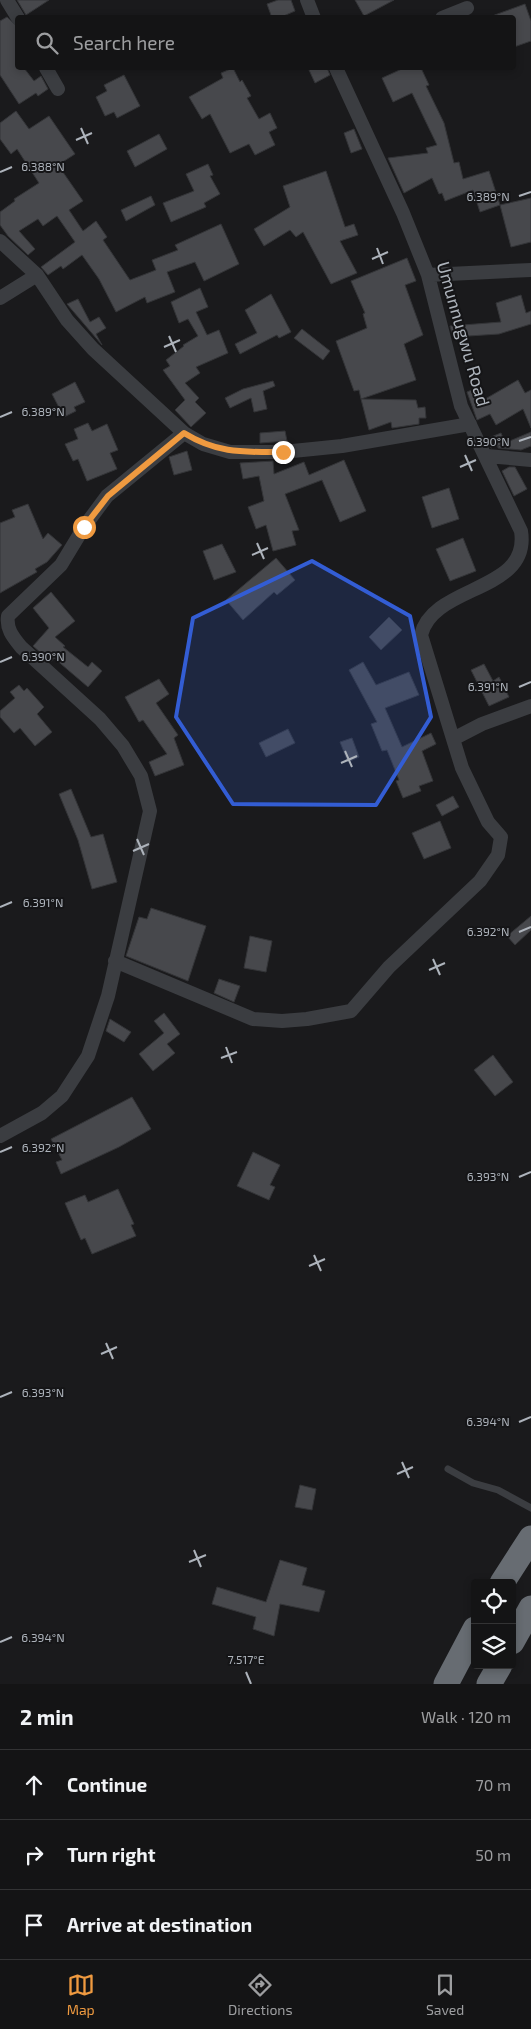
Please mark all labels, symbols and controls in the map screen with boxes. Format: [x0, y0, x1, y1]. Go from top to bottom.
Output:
search box [15, 15, 516, 70]
icon: search [33, 29, 61, 57]
text: Search here [73, 31, 175, 54]
text: 6.388°N [21, 159, 65, 173]
text: 6.389°N [466, 189, 510, 203]
street label: Umunnugwu Road [433, 259, 495, 409]
text: 6.389°N [21, 404, 65, 418]
text: 6.390°N [466, 434, 510, 448]
route end [272, 441, 295, 464]
route start [73, 516, 96, 539]
text: 6.390°N [21, 649, 65, 663]
text: 6.391°N [468, 679, 508, 693]
text: 6.391°N [23, 895, 63, 909]
text: 6.392°N [467, 924, 509, 938]
text: 6.392°N [22, 1140, 64, 1154]
text: 6.393°N [467, 1169, 509, 1183]
text: 6.393°N [22, 1385, 64, 1399]
text: 6.394°N [466, 1414, 510, 1428]
map controls [471, 1579, 516, 1669]
button: locate [471, 1579, 516, 1624]
button: layers [471, 1624, 516, 1669]
text: 6.394°N [21, 1630, 65, 1644]
text: 7.517°E [228, 1652, 265, 1666]
text: 2 min [20, 1704, 74, 1729]
text: Walk · 120 m [421, 1707, 511, 1726]
icon: ahead [20, 1771, 48, 1799]
text: Continue [67, 1773, 147, 1796]
text: 70 m [476, 1775, 511, 1794]
icon: right [20, 1841, 48, 1869]
text: Turn right [67, 1843, 155, 1866]
text: 50 m [475, 1845, 511, 1864]
icon: arrive [20, 1911, 48, 1939]
text: Arrive at destination [67, 1913, 252, 1936]
tab: Map [67, 1971, 95, 2018]
tab: Directions [228, 1971, 293, 2018]
tab: Saved [426, 1971, 464, 2018]

